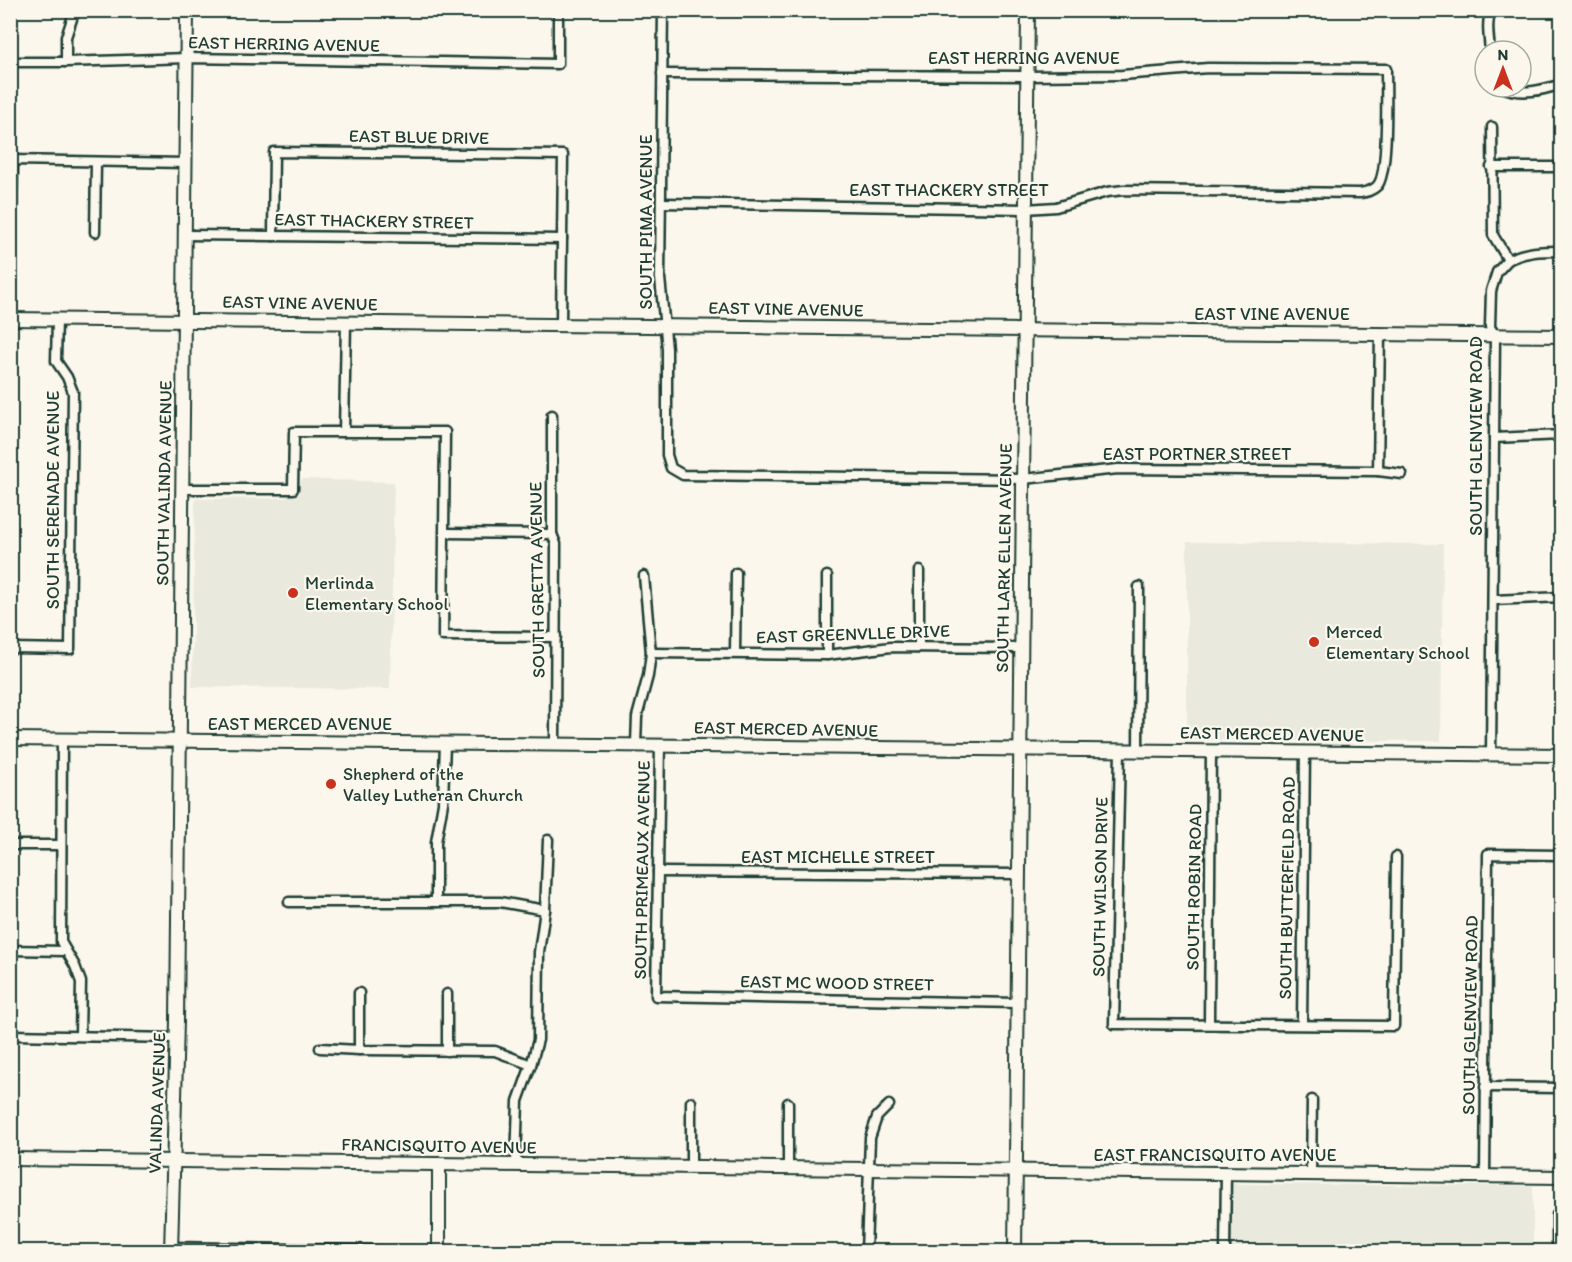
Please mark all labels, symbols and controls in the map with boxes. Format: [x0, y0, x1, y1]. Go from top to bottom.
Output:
street label: EAST HERRING AVENUE [188, 31, 380, 57]
north arrow [1473, 39, 1533, 99]
text: N [1498, 45, 1508, 64]
street label: EAST HERRING AVENUE [928, 47, 1120, 69]
street label: EAST BLUE DRIVE [349, 125, 489, 149]
street label: SOUTH PIMA AVENUE [635, 134, 657, 310]
street label: EAST THACKERY STREET [849, 179, 1049, 201]
street label: EAST THACKERY STREET [274, 208, 474, 234]
street label: EAST VINE AVENUE [222, 291, 378, 315]
street label: EAST VINE AVENUE [708, 297, 864, 321]
street label: EAST VINE AVENUE [1194, 303, 1350, 325]
street label: SOUTH GLENVIEW ROAD [1465, 336, 1487, 536]
street label: SOUTH VALINDA AVENUE [151, 380, 177, 586]
street label: SOUTH SERENADE AVENUE [42, 391, 64, 609]
street label: SOUTH LARK ELLEN AVENUE [991, 443, 1017, 673]
street label: EAST PORTNER STREET [1103, 443, 1291, 465]
street label: SOUTH GRETTA AVENUE [524, 482, 550, 678]
place label: Merlinda Elementary School [305, 572, 449, 615]
marker: Merlinda Elementary School [286, 586, 300, 600]
street label: EAST GREENVLLE DRIVE [756, 620, 950, 648]
place label: Merced Elementary School [1326, 621, 1470, 664]
marker: Merced Elementary School [1307, 635, 1321, 649]
street label: EAST MERCED AVENUE [208, 713, 392, 735]
street label: EAST MERCED AVENUE [694, 716, 878, 742]
street label: EAST MERCED AVENUE [1180, 721, 1364, 747]
street label: SOUTH PRIMEAUX AVENUE [629, 760, 655, 980]
place label: Shepherd of the Valley Lutheran Church [343, 763, 523, 806]
street label: SOUTH BUTTERFIELD ROAD [1274, 776, 1300, 1000]
marker: Shepherd of the Valley Lutheran Church [324, 777, 338, 791]
street label: SOUTH WILSON DRIVE [1087, 797, 1113, 977]
street label: SOUTH ROBIN ROAD [1182, 803, 1206, 971]
street label: EAST MICHELLE STREET [741, 846, 935, 868]
street label: SOUTH GLENVIEW ROAD [1457, 915, 1483, 1115]
street label: EAST MC WOOD STREET [740, 970, 934, 996]
street label: VALINDA AVENUE [144, 1032, 170, 1174]
street label: FRANCISQUITO AVENUE [341, 1133, 537, 1159]
street label: EAST FRANCISQUITO AVENUE [1094, 1144, 1336, 1166]

